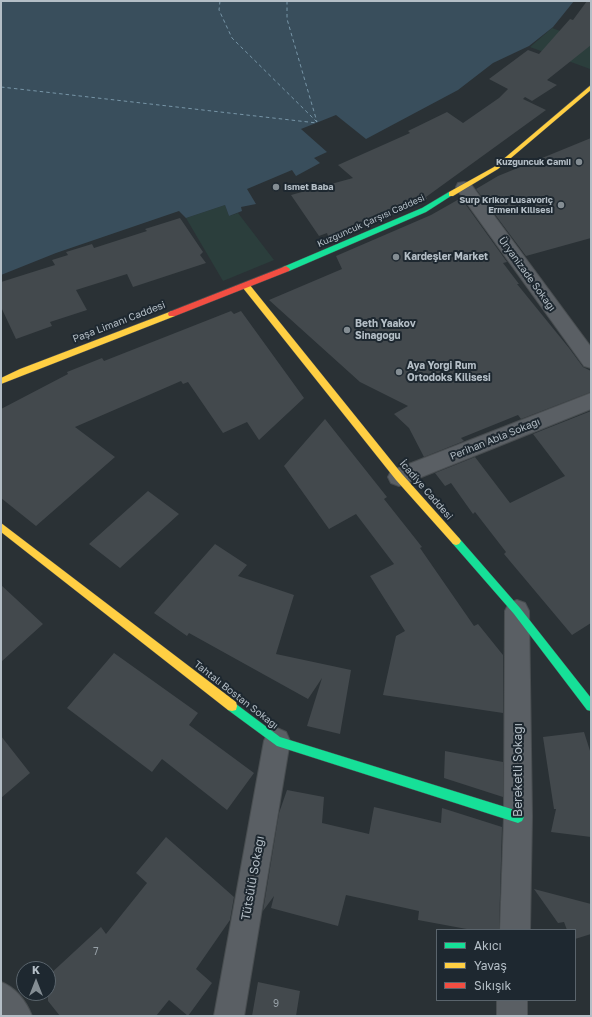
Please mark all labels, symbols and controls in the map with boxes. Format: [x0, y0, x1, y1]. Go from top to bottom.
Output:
place label: Kuzguncuk Camii [496, 157, 571, 167]
marker: Kuzguncuk Camii [574, 157, 584, 167]
marker: Ismet Baba [271, 182, 281, 192]
place label: Ismet Baba [284, 182, 333, 192]
street label: Kuzguncuk Çarşısı Caddesi [316, 192, 426, 250]
place label: Surp Krikor Lusavoriç Ermeni Kilisesi [459, 195, 553, 216]
marker: Surp Krikor Lusavoriç Ermeni Kilisesi [556, 200, 566, 210]
street label: Üryanizade Sokağı [496, 235, 558, 313]
place label: Kardeşler Market [404, 251, 488, 263]
marker: Kardeşler Market [391, 252, 401, 262]
street label: Paşa Limanı Caddesi [71, 299, 167, 345]
place label: Beth Yaakov Sinagogu [355, 318, 416, 342]
marker: Beth Yaakov Sinagogu [342, 325, 352, 335]
place label: Aya Yorgi Rum Ortodoks Kilisesi [407, 360, 491, 384]
marker: Aya Yorgi Rum Ortodoks Kilisesi [394, 367, 404, 377]
street label: Perihan Abla Sokağı [448, 415, 542, 463]
street label: İcadiye Caddesi [397, 458, 455, 522]
street label: Tahtalı Bostan Sokağı [191, 658, 281, 732]
street label: Bereketli Sokağı [511, 723, 525, 817]
street label: Tütsülü Sokağı [239, 835, 267, 921]
legend [436, 929, 576, 1001]
text: Akıcı [474, 938, 502, 953]
house number: 7 [93, 946, 99, 958]
text: Yavaş [474, 958, 507, 973]
north arrow [16, 961, 56, 1001]
text: K [32, 963, 40, 976]
text: Sıkışık [474, 978, 511, 993]
house number: 9 [273, 998, 279, 1010]

